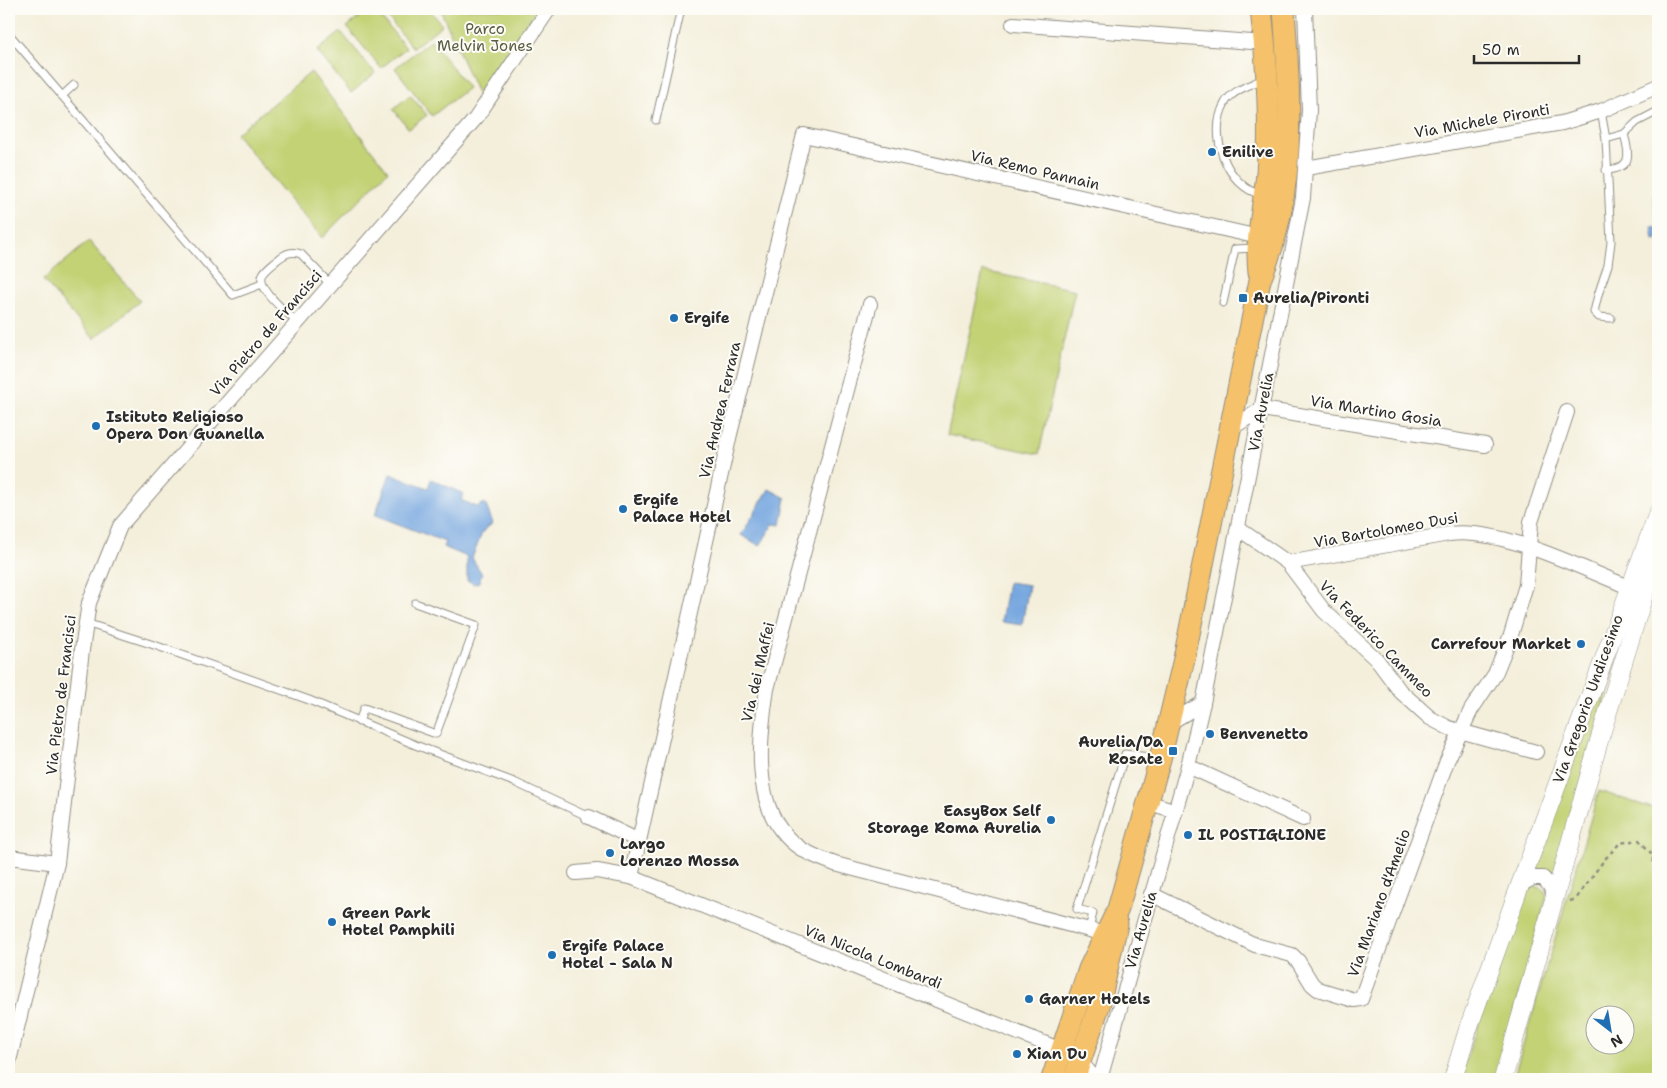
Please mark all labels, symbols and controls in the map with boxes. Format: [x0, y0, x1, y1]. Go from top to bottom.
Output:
park label: Parco Melvin Jones [437, 19, 533, 56]
scale bar [1474, 32, 1580, 64]
text: 50 m [1482, 40, 1520, 60]
street label: Via Michele Pironti [1413, 99, 1551, 143]
place label: Enilive [1222, 142, 1274, 162]
street label: Via Remo Pannain [968, 145, 1102, 195]
marker: Enilive [1206, 146, 1218, 158]
street label: Via Pietro de Francisci [206, 266, 326, 400]
place label: Aurelia/Pironti [1253, 288, 1369, 308]
marker: Aurelia/Pironti [1237, 292, 1249, 304]
place label: Ergife [684, 308, 730, 328]
marker: Ergife [668, 312, 680, 324]
street label: Via Andrea Ferrara [694, 339, 746, 481]
street label: Via Aurelia [1244, 370, 1279, 453]
street label: Via Martino Gosia [1309, 391, 1444, 431]
place label: Istituto Religioso Opera Don Guanella [106, 407, 265, 444]
marker: Istituto Religioso Opera Don Guanella [90, 420, 102, 432]
place label: Ergife Palace Hotel [633, 490, 731, 527]
marker: Ergife Palace Hotel [617, 503, 629, 515]
street label: Via Bartolomeo Dusi [1312, 507, 1460, 553]
street label: Via Federico Cammeo [1315, 576, 1437, 702]
street label: Via Gregorio Undicesimo [1548, 612, 1628, 786]
street label: Via Pietro de Francisci [41, 614, 81, 776]
street label: Via dei Maffei [737, 620, 779, 724]
place label: Carrefour Market [1431, 634, 1571, 654]
marker: Carrefour Market [1575, 638, 1587, 650]
place label: Benvenetto [1220, 724, 1309, 744]
marker: Benvenetto [1204, 728, 1216, 740]
place label: Aurelia/Da Rosate [1078, 732, 1164, 769]
marker: Aurelia/Da Rosate [1167, 745, 1179, 757]
place label: EasyBox Self Storage Roma Aurelia [867, 801, 1042, 838]
marker: EasyBox Self Storage Roma Aurelia [1045, 814, 1057, 826]
place label: IL POSTIGLIONE [1198, 825, 1326, 845]
street label: Via Mariano d'Amelio [1343, 826, 1415, 980]
marker: IL POSTIGLIONE [1182, 829, 1194, 841]
place label: Largo Lorenzo Mossa [620, 834, 740, 871]
marker: Largo Lorenzo Mossa [604, 847, 616, 859]
street label: Via Aurelia [1120, 888, 1162, 971]
place label: Green Park Hotel Pamphili [342, 903, 455, 940]
marker: Green Park Hotel Pamphili [326, 916, 338, 928]
street label: Via Nicola Lombardi [801, 920, 945, 994]
place label: Ergife Palace Hotel - Sala N [562, 936, 673, 973]
marker: Ergife Palace Hotel - Sala N [546, 949, 558, 961]
place label: Garner Hotels [1039, 989, 1151, 1009]
marker: Garner Hotels [1023, 993, 1035, 1005]
north arrow [1584, 1006, 1634, 1056]
text: N [1607, 1031, 1626, 1052]
place label: Xian Du [1027, 1044, 1087, 1064]
marker: Xian Du [1011, 1048, 1023, 1060]

